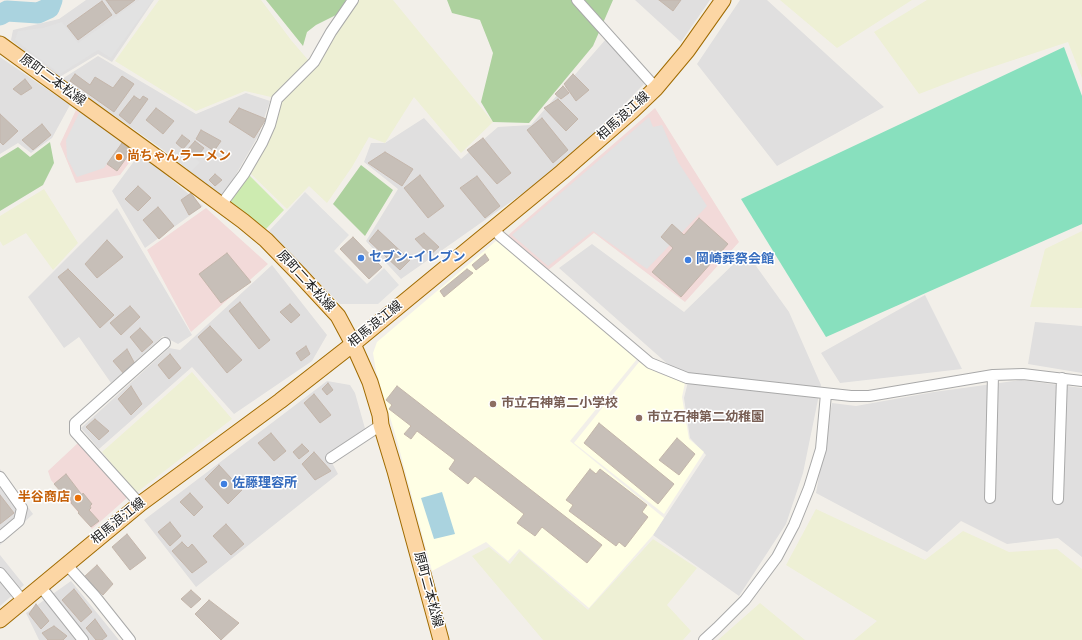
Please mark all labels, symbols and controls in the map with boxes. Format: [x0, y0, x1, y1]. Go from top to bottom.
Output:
street label: 原町二本松線 [16, 52, 88, 110]
street label: 相馬浪江線 [595, 89, 653, 145]
place label: 尚ちゃんラーメン [127, 149, 231, 165]
marker: 尚ちゃんラーメン [114, 152, 124, 162]
street label: 原町二本松線 [273, 248, 337, 316]
place label: セブン-イレブン [369, 250, 465, 266]
place label: 岡崎葬祭会館 [696, 252, 774, 268]
marker: セブン-イレブン [356, 253, 366, 263]
marker: 岡崎葬祭会館 [683, 255, 693, 265]
street label: 相馬浪江線 [346, 298, 406, 352]
place label: 市立石神第二小学校 [501, 396, 618, 412]
marker: 市立石神第二小学校 [488, 399, 498, 409]
place label: 市立石神第二幼稚園 [647, 410, 764, 426]
marker: 市立石神第二幼稚園 [634, 413, 644, 423]
place label: 佐藤理容所 [232, 476, 297, 492]
marker: 佐藤理容所 [219, 479, 229, 489]
place label: 半谷商店 [18, 490, 70, 506]
marker: 半谷商店 [73, 493, 83, 503]
street label: 相馬浪江線 [89, 495, 149, 549]
street label: 原町二本松線 [409, 550, 445, 630]

